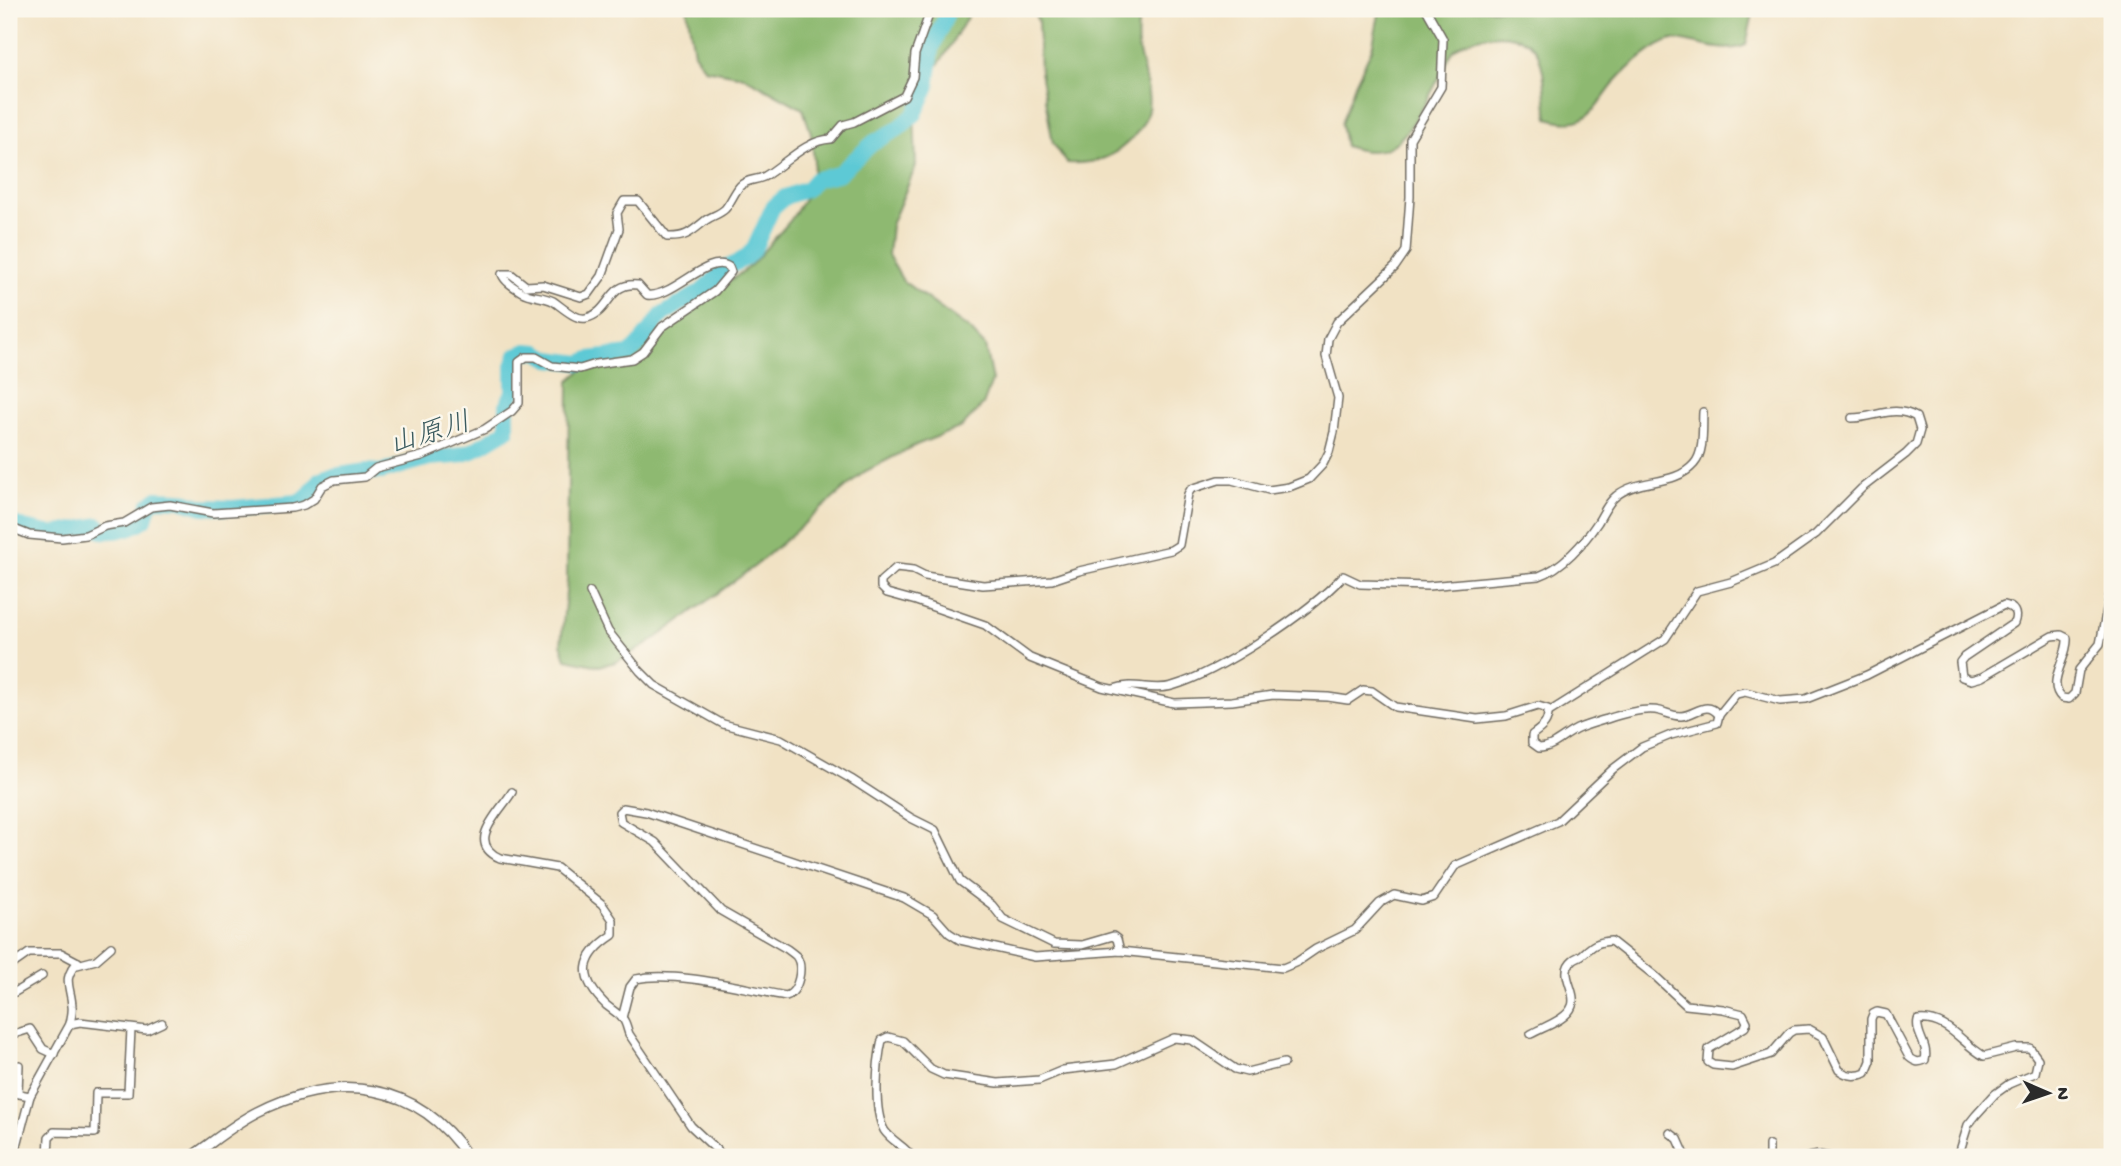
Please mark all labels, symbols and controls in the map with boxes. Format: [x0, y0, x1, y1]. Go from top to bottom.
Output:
water label: 山原川 [385, 407, 475, 463]
north arrow [2012, 1058, 2082, 1128]
text: N [2050, 1087, 2073, 1100]

